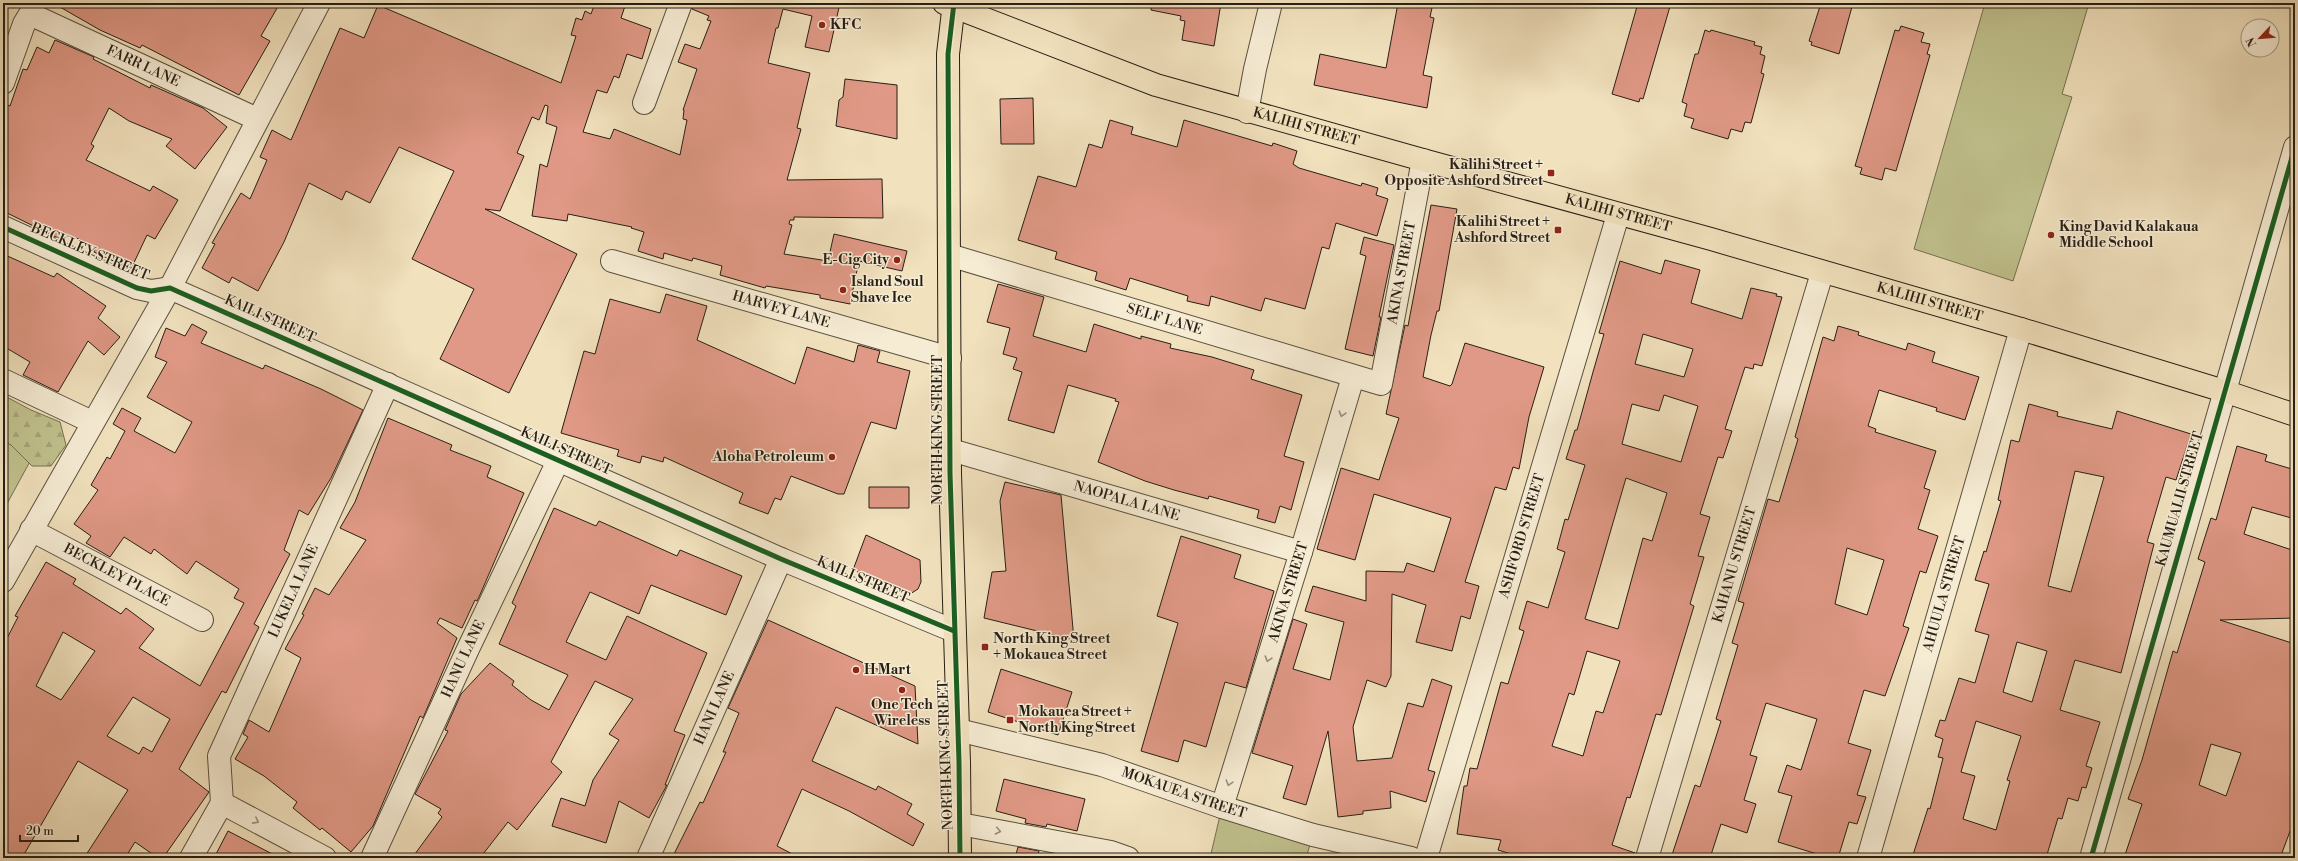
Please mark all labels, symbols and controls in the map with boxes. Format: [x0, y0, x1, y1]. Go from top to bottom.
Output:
place label: KFC [830, 16, 861, 34]
north arrow [2240, 18, 2280, 58]
marker: KFC [817, 20, 827, 30]
text: N [2244, 35, 2260, 49]
street label: FARR LANE [103, 42, 183, 91]
street label: KALIHI STREET [1251, 104, 1361, 151]
place label: Kalihi Street + Opposite Ashford Street [1384, 156, 1544, 190]
marker: Kalihi Street + Opposite Ashford Street [1546, 168, 1556, 178]
street label: KALIHI STREET [1563, 190, 1674, 237]
place label: Kalihi Street + Ashford Street [1453, 213, 1551, 247]
place label: King David Kalakaua Middle School [2059, 218, 2199, 252]
street label: BECKLEY STREET [27, 219, 152, 285]
street label: AKINA STREET [1383, 220, 1420, 327]
marker: Kalihi Street + Ashford Street [1553, 225, 1563, 235]
marker: King David Kalakaua Middle School [2046, 230, 2056, 240]
place label: E-Cig City [822, 251, 890, 269]
marker: E-Cig City [892, 255, 902, 265]
place label: Island Soul Shave Ice [851, 273, 924, 307]
street label: KALIHI STREET [1874, 279, 1985, 326]
marker: Island Soul Shave Ice [838, 285, 848, 295]
street label: HARVEY LANE [730, 287, 832, 332]
street label: KAILI STREET [221, 291, 319, 347]
street label: SELF LANE [1124, 300, 1205, 339]
street label: NORTH KING STREET [929, 355, 947, 505]
one-way arrow [1338, 411, 1347, 418]
street label: KAILI STREET [517, 423, 615, 479]
street label: KAUMUALII STREET [2152, 429, 2208, 569]
place label: Aloha Petroleum [712, 448, 824, 466]
marker: Aloha Petroleum [827, 452, 837, 462]
street label: ASHFORD STREET [1495, 472, 1549, 601]
street label: NAOPALA LANE [1071, 477, 1182, 525]
street label: KAHANU STREET [1709, 505, 1761, 625]
street label: AHUULA STREET [1919, 534, 1970, 655]
street label: BECKLEY PLACE [60, 539, 173, 611]
street label: AKINA STREET [1264, 539, 1313, 646]
street label: LUKELA LANE [265, 542, 323, 641]
street label: KAILI STREET [814, 552, 912, 608]
street label: HANU LANE [438, 617, 489, 701]
place label: North King Street + Mokauea Street [993, 630, 1111, 664]
marker: North King Street + Mokauea Street [980, 642, 990, 652]
one-way arrow [1264, 656, 1273, 663]
place label: H Mart [864, 661, 912, 679]
marker: H Mart [851, 665, 861, 675]
street label: HANI LANE [690, 668, 739, 748]
street label: NORTH KING STREET [934, 680, 958, 830]
marker: One Tech Wireless [897, 685, 907, 695]
place label: One Tech Wireless [871, 696, 933, 730]
place label: Mokauea Street + North King Street [1018, 703, 1136, 737]
marker: Mokauea Street + North King Street [1005, 715, 1015, 725]
street label: MOKAUEA STREET [1119, 764, 1249, 823]
one-way arrow [1225, 780, 1234, 787]
scale bar [20, 817, 78, 843]
one-way arrow [252, 817, 259, 824]
text: 20 m [26, 824, 54, 839]
one-way arrow [995, 827, 1002, 835]

